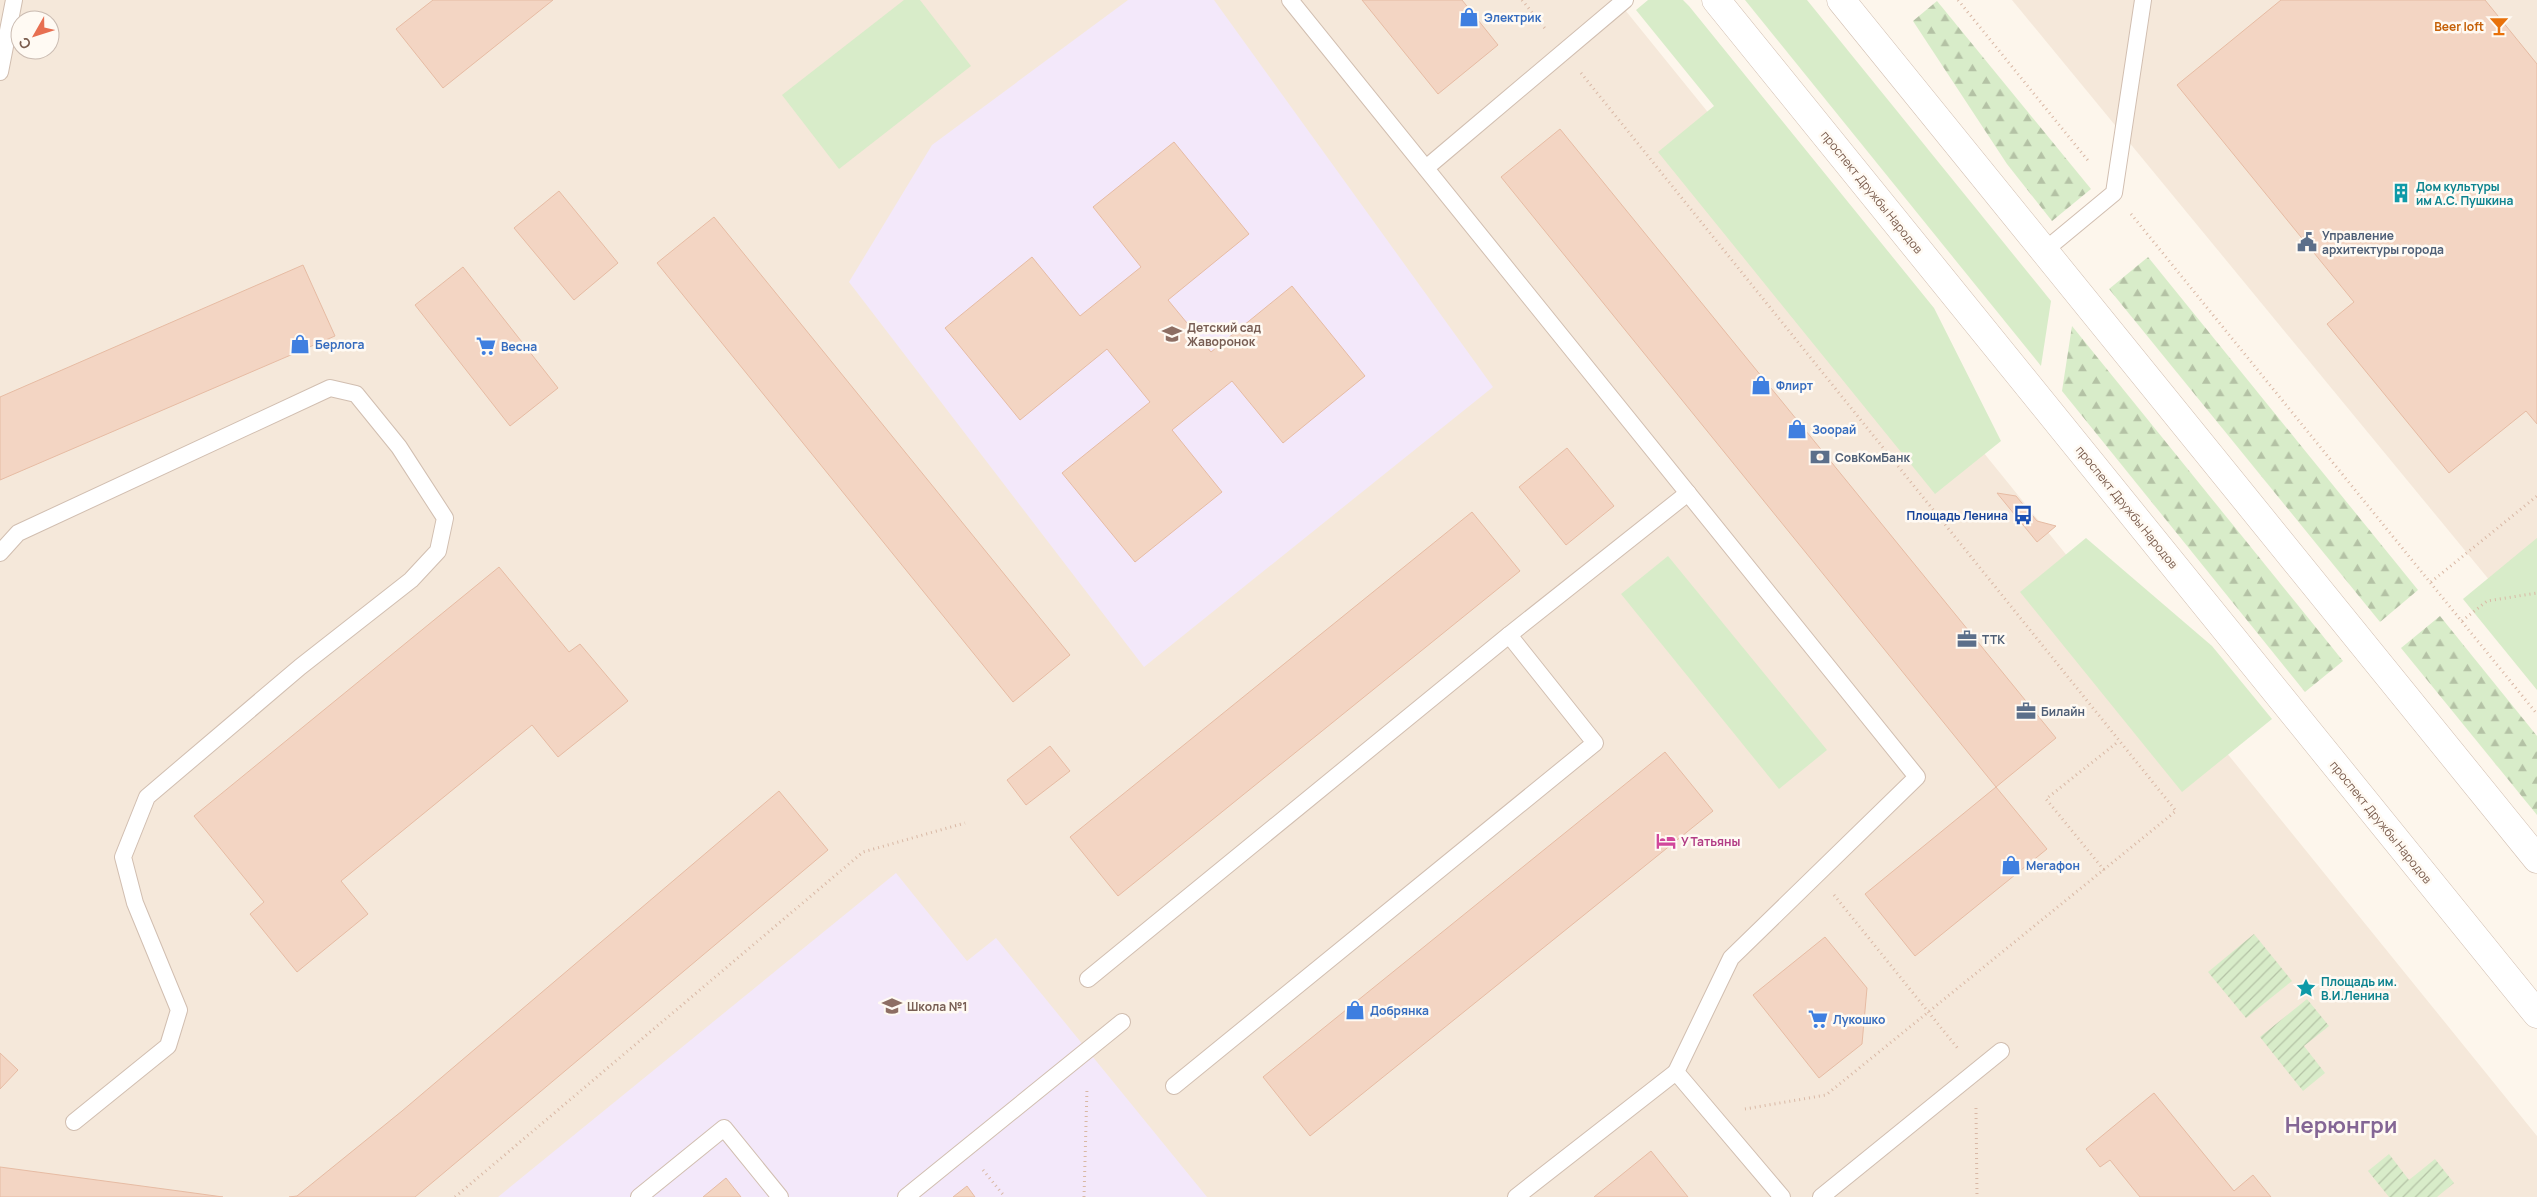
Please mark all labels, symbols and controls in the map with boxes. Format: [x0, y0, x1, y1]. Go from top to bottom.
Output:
shop icon: Электрик [1458, 6, 1480, 28]
place label: Электрик [1484, 9, 1542, 26]
north arrow [10, 10, 60, 60]
bar icon: Beer loft [2488, 15, 2510, 37]
place label: Beer loft [2434, 18, 2484, 35]
text: С [14, 33, 35, 53]
street label: проспект Дружбы Народов [1817, 127, 1927, 257]
place label: Дом культуры им А.С. Пушкина [2416, 178, 2513, 209]
building icon: Дом культуры им А.С. Пушкина [2390, 182, 2412, 204]
place label: Управление архитектуры города [2322, 227, 2444, 258]
public building icon: Управление архитектуры города [2296, 231, 2318, 253]
place label: Детский сад Жаворонок [1187, 319, 1261, 350]
school or university icon: Детский сад Жаворонок [1161, 323, 1183, 345]
shop icon: Берлога [289, 333, 311, 355]
supermarket icon: Весна [475, 335, 497, 357]
place label: Берлога [315, 336, 365, 353]
place label: Весна [501, 338, 537, 355]
shop icon: Флирт [1750, 374, 1772, 396]
place label: Флирт [1776, 377, 1814, 394]
shop icon: Зоорай [1786, 418, 1808, 440]
place label: Зоорай [1812, 421, 1856, 438]
street label: проспект Дружбы Народов [2072, 442, 2182, 572]
bank icon: СовКомБанк [1809, 446, 1831, 468]
place label: СовКомБанк [1835, 449, 1910, 466]
bus stop icon: Площадь Ленина [2012, 504, 2034, 526]
place label: Площадь Ленина [1906, 507, 2008, 524]
office icon: ТТК [1956, 628, 1978, 650]
place label: ТТК [1982, 631, 2005, 648]
office icon: Билайн [2015, 700, 2037, 722]
place label: Билайн [2041, 703, 2085, 720]
street label: проспект Дружбы Народов [2326, 757, 2436, 887]
hotel icon: У Татьяны [1655, 830, 1677, 852]
place label: У Татьяны [1681, 833, 1741, 850]
shop icon: Мегафон [2000, 854, 2022, 876]
place label: Мегафон [2026, 857, 2080, 874]
place label: Площадь им. В.И.Ленина [2321, 973, 2397, 1004]
place icon: Площадь им. В.И.Ленина [2295, 977, 2317, 999]
school or university icon: Школа №1 [881, 995, 903, 1017]
place label: Школа №1 [907, 998, 968, 1015]
shop icon: Добрянка [1344, 999, 1366, 1021]
place label: Добрянка [1370, 1002, 1429, 1019]
supermarket icon: Лукошко [1807, 1008, 1829, 1030]
place label: Лукошко [1833, 1011, 1885, 1028]
district label: Нерюнгри [2285, 1110, 2397, 1140]

